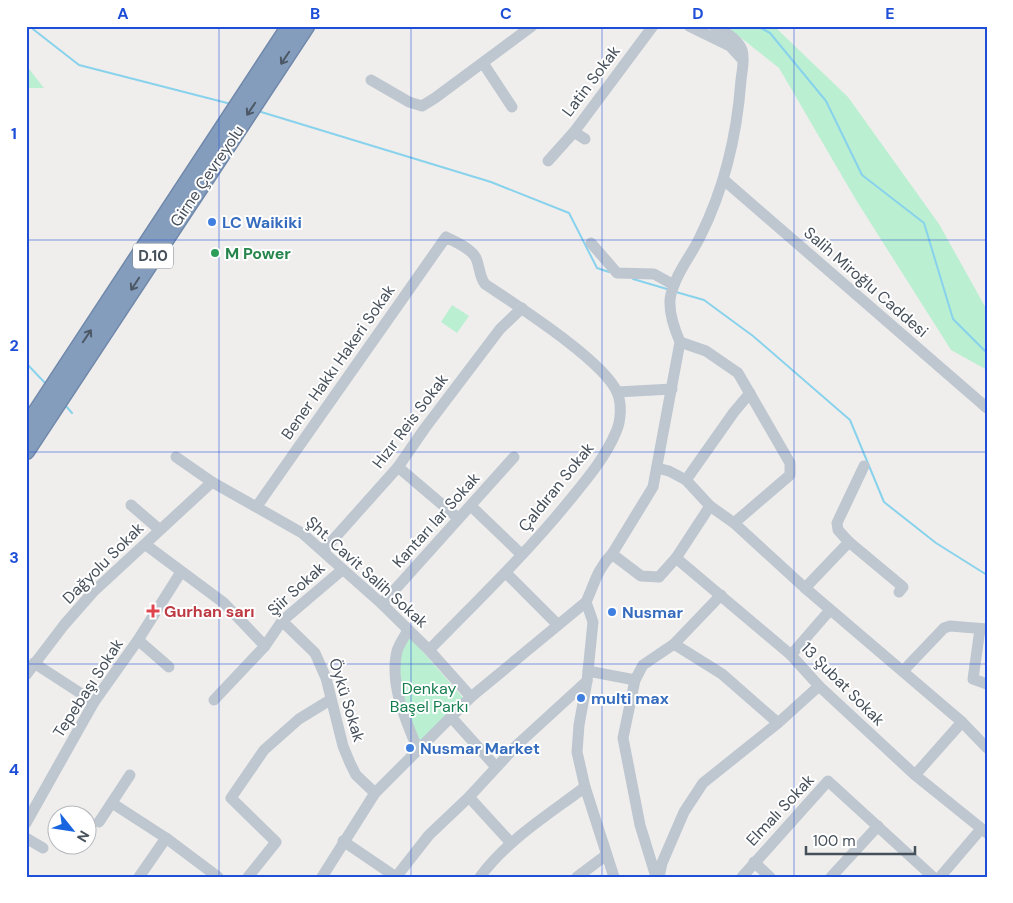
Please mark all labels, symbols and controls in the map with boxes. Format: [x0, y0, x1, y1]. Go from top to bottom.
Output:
text: A [117, 3, 129, 24]
text: B [310, 3, 320, 24]
text: C [500, 3, 512, 24]
text: D [692, 3, 704, 24]
text: E [885, 3, 895, 24]
street label: Latin Sokak [557, 41, 625, 121]
one-way arrow [280, 51, 290, 65]
one-way arrow [246, 102, 257, 116]
street label: Girne Çevreyolu [165, 121, 249, 231]
text: 1 [11, 123, 17, 144]
place label: LC Waikiki [222, 212, 302, 233]
marker: LC Waikiki [206, 216, 218, 228]
street label: Salih Miroğlu Caddesi [799, 222, 933, 342]
place label: M Power [225, 243, 291, 264]
road number: D.10 [133, 244, 173, 268]
marker: M Power [209, 247, 221, 259]
one-way arrow [129, 277, 139, 291]
street label: Bener Hakkı Hakeri Sokak [276, 280, 400, 444]
one-way arrow [81, 329, 92, 343]
text: 2 [9, 335, 19, 356]
street label: Hızır Reis Sokak [368, 369, 452, 473]
street label: Çaldıran Sokak [514, 438, 598, 536]
street label: Kantarı lar Sokak [388, 468, 484, 572]
street label: Şht. Cavit Salih Sokak [302, 512, 432, 632]
street label: Dağyolu Sokak [58, 518, 148, 608]
text: 3 [9, 547, 19, 568]
street label: Şiir Sokak [263, 558, 329, 620]
place label: Gurhan sarı [164, 601, 254, 622]
place label: Nusmar [622, 602, 683, 623]
marker: Gurhan sarı [146, 604, 160, 618]
marker: Nusmar [606, 606, 618, 618]
street label: Tepebaşı Sokak [48, 635, 128, 741]
street label: 13 Şubat Sokak [797, 638, 889, 730]
street label: Öykü Sokak [324, 656, 370, 744]
park label: Denkay Başel Parkı [390, 678, 468, 717]
place label: multi max [591, 688, 669, 709]
marker: multi max [575, 692, 587, 704]
place label: Nusmar Market [420, 738, 540, 759]
marker: Nusmar Market [404, 742, 416, 754]
text: 4 [9, 759, 19, 780]
street label: Elmalı Sokak [741, 770, 819, 850]
north arrow [48, 806, 98, 856]
scale bar [806, 823, 914, 855]
text: N [73, 828, 94, 845]
text: 100 m [813, 831, 856, 851]

